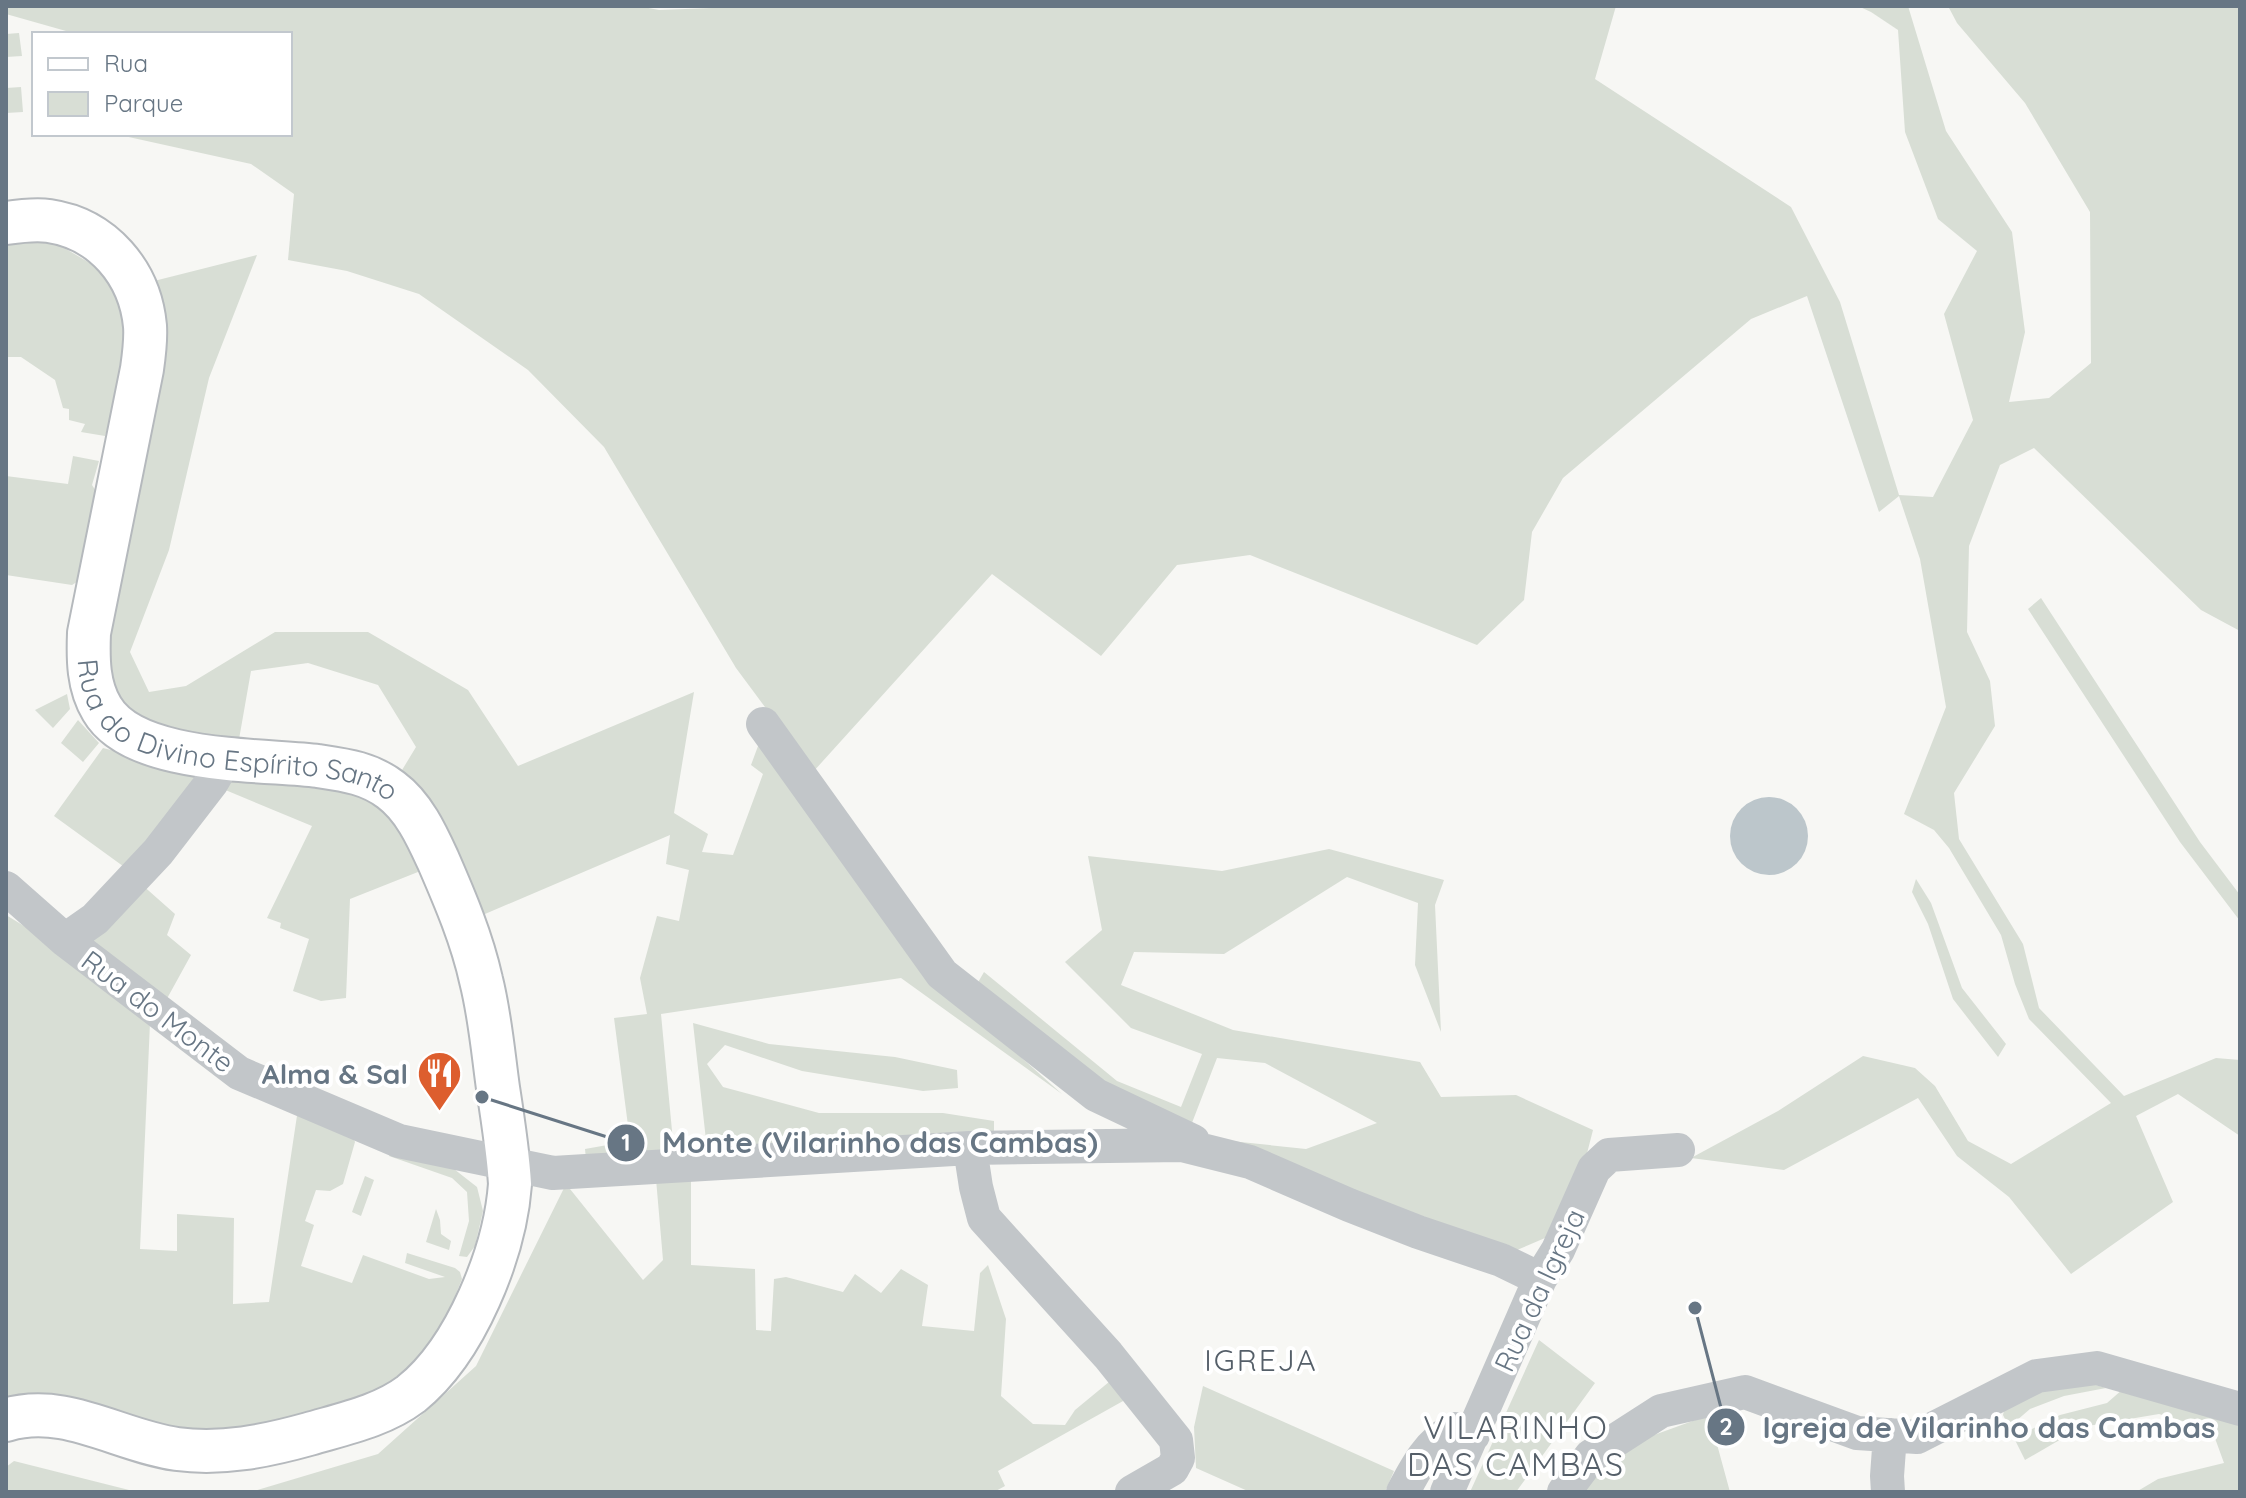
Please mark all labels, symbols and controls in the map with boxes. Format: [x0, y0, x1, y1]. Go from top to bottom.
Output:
legend [32, 32, 292, 136]
text: Rua [104, 48, 148, 78]
text: Parque [104, 88, 183, 118]
street label: Rua do Divino Espírito Santo [71, 657, 406, 807]
street label: Rua do Monte [75, 942, 241, 1080]
restaurant icon: Alma & Sal [415, 1049, 463, 1112]
place label: Alma & Sal [262, 1056, 408, 1091]
callout: Monte (Vilarinho das Cambas) [606, 1116, 1114, 1170]
text: Monte (Vilarinho das Cambas) [662, 1123, 1098, 1161]
text: 1 [621, 1127, 631, 1157]
street label: Rua da Igreja [1486, 1203, 1592, 1377]
district label: IGREJA [1204, 1341, 1318, 1379]
callout: Igreja de Vilarinho das Cambas [1706, 1400, 2231, 1454]
district label: VILARINHO DAS CAMBAS [1407, 1407, 1625, 1484]
text: Igreja de Vilarinho das Cambas [1763, 1408, 2215, 1446]
text: 2 [1719, 1411, 1733, 1441]

